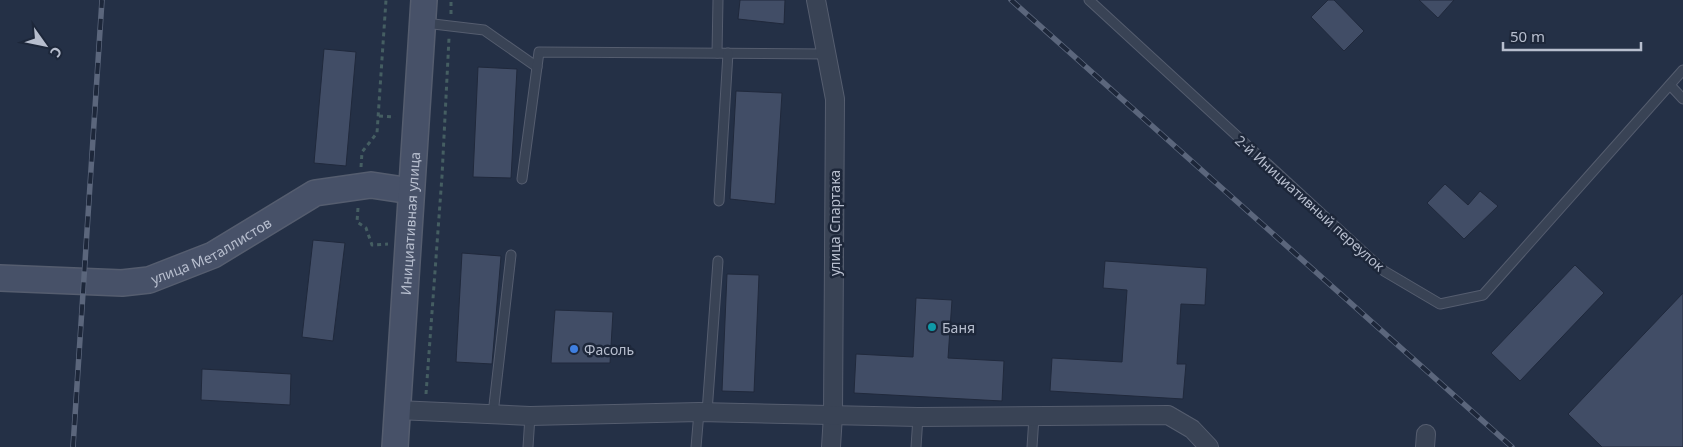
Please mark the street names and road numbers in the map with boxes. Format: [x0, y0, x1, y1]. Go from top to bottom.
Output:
street label: 2-й Инициативный переулок [1231, 131, 1389, 276]
street label: Инициативная улица [395, 151, 424, 296]
street label: улица Спартака [825, 170, 844, 276]
street label: улица Металлистов [148, 212, 275, 288]

